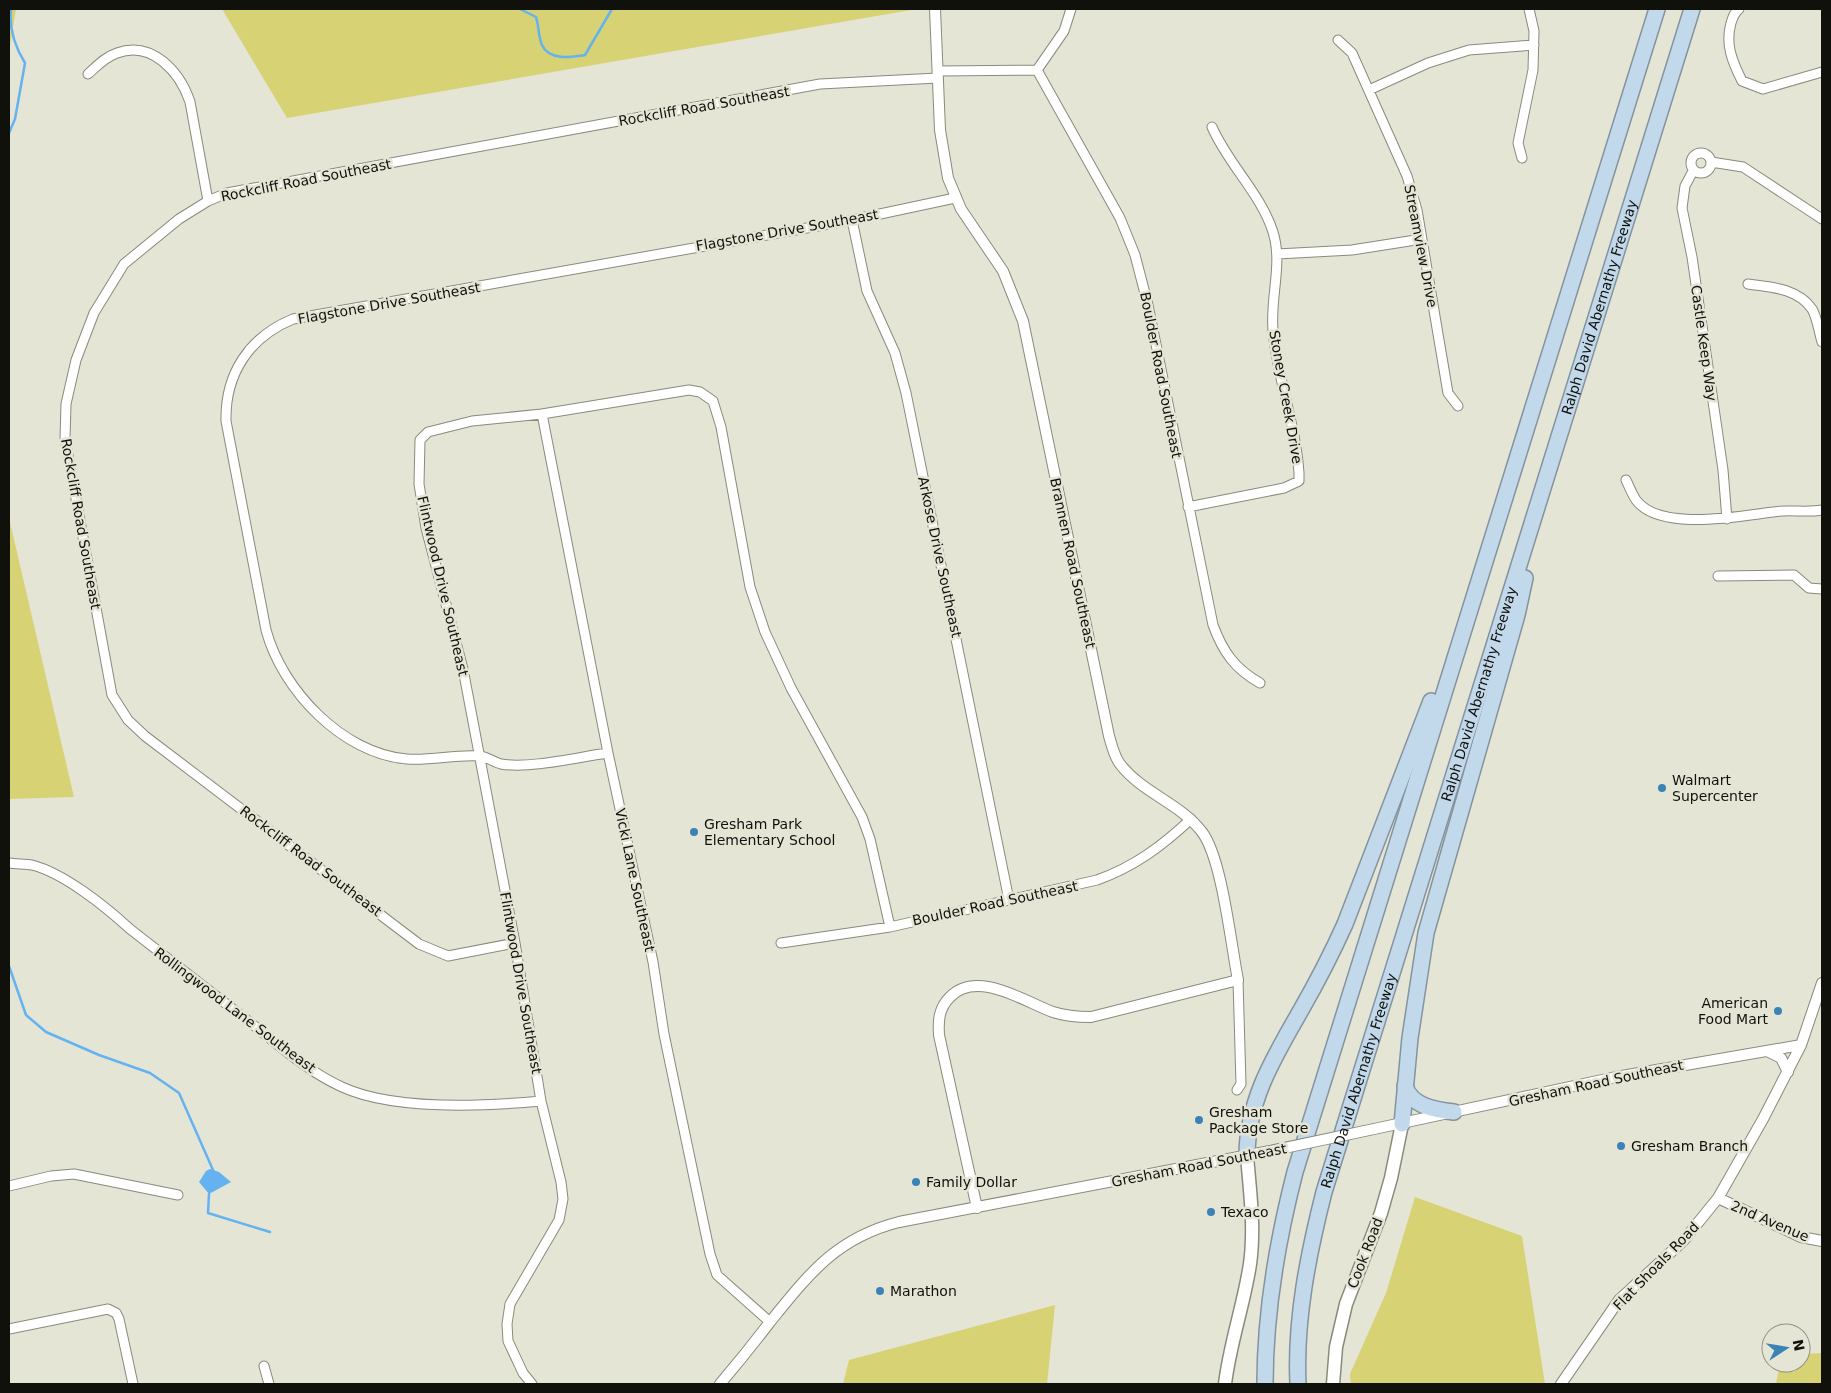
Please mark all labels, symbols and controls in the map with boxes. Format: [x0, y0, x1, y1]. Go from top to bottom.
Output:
street label: Rockcliff Road Southeast [617, 83, 791, 129]
street label: Rockcliff Road Southeast [219, 156, 393, 204]
street label: Streamview Drive [1401, 183, 1441, 309]
street label: Ralph David Abernathy Freeway [1558, 198, 1640, 417]
street label: Flagstone Drive Southeast [694, 206, 880, 254]
street label: Flagstone Drive Southeast [296, 279, 482, 327]
street label: Castle Keep Way [1688, 284, 1720, 402]
street label: Boulder Road Southeast [1137, 291, 1185, 460]
street label: Stoney Creek Drive [1266, 329, 1306, 465]
street label: Rockcliff Road Southeast [58, 437, 104, 611]
street label: Arkose Drive Southeast [915, 475, 965, 640]
street label: Brannen Road Southeast [1047, 476, 1099, 650]
street label: Flintwood Drive Southeast [414, 494, 472, 678]
street label: Ralph David Abernathy Freeway [1438, 585, 1520, 803]
place label: Walmart Supercenter [1672, 772, 1758, 804]
marker: Walmart Supercenter [1656, 782, 1668, 794]
street label: Rockcliff Road Southeast [237, 802, 385, 920]
street label: Vicki Lane Southeast [612, 807, 658, 954]
place label: Gresham Park Elementary School [704, 816, 836, 848]
marker: Gresham Park Elementary School [688, 826, 700, 838]
street label: Boulder Road Southeast [911, 878, 1080, 928]
street label: Flintwood Drive Southeast [497, 891, 545, 1076]
street label: Rollingwood Lane Southeast [151, 944, 319, 1076]
street label: Ralph David Abernathy Freeway [1318, 971, 1400, 1190]
place label: American Food Mart [1698, 995, 1768, 1027]
marker: American Food Mart [1772, 1005, 1784, 1017]
street label: Gresham Road Southeast [1507, 1057, 1685, 1109]
place label: Gresham Package Store [1209, 1104, 1308, 1136]
marker: Gresham Package Store [1193, 1114, 1205, 1126]
place label: Gresham Branch [1631, 1138, 1748, 1154]
street label: Gresham Road Southeast [1110, 1140, 1288, 1190]
marker: Gresham Branch [1615, 1140, 1627, 1152]
place label: Family Dollar [926, 1174, 1017, 1190]
marker: Family Dollar [910, 1176, 922, 1188]
street label: 2nd Avenue [1729, 1197, 1811, 1245]
place label: Texaco [1220, 1204, 1269, 1220]
marker: Texaco [1205, 1206, 1217, 1218]
street label: Cook Road [1344, 1215, 1386, 1291]
street label: Flat Shoals Road [1610, 1219, 1702, 1313]
place label: Marathon [890, 1283, 957, 1299]
marker: Marathon [874, 1285, 886, 1297]
north arrow [1761, 1323, 1811, 1373]
text: N [1790, 1338, 1808, 1353]

